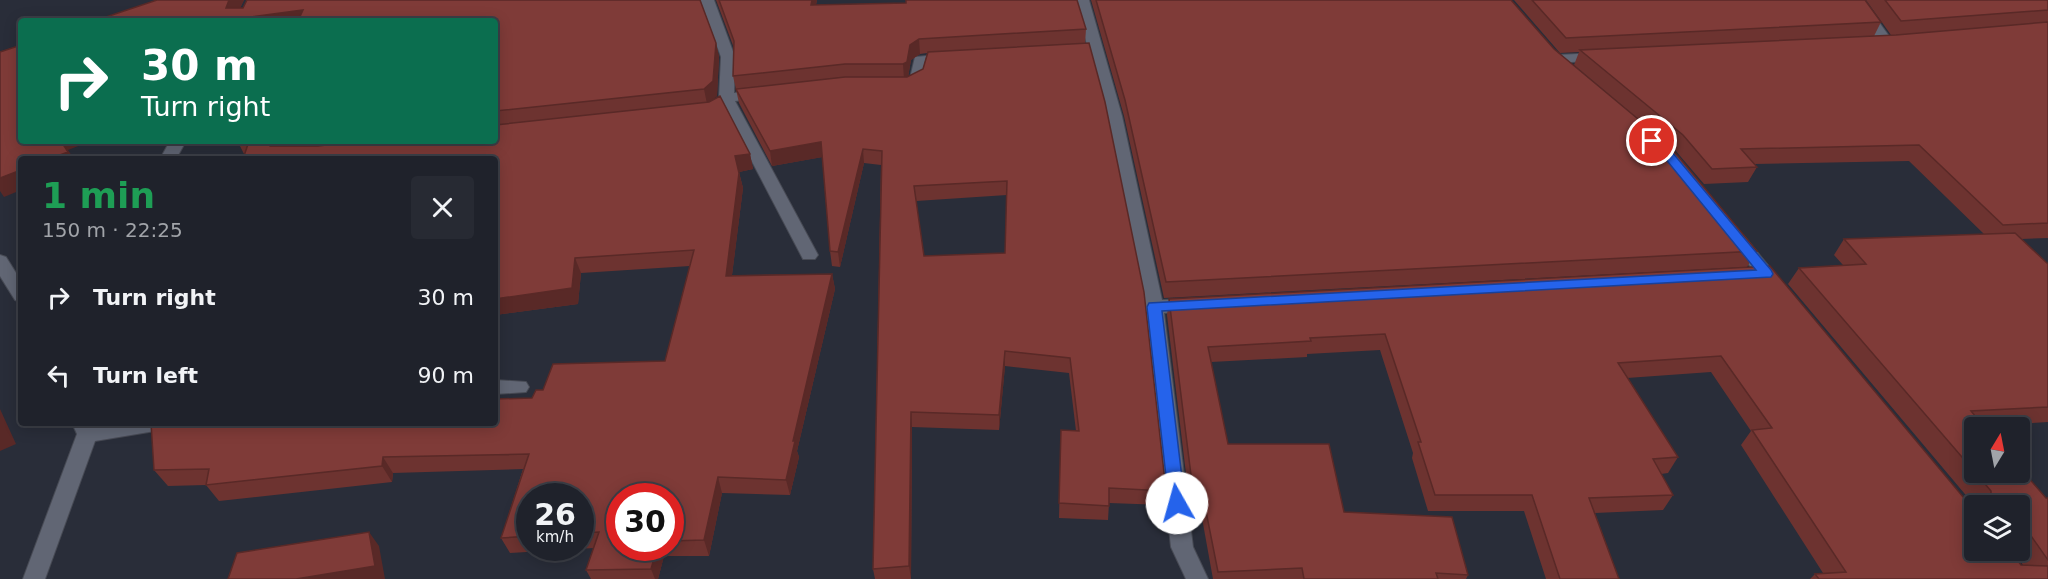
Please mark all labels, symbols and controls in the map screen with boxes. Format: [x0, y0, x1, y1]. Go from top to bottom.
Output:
text: 30 m [141, 41, 258, 90]
icon: right [42, 42, 120, 120]
text: Turn right [141, 91, 270, 122]
pin [1626, 115, 1677, 166]
icon: arrive [1635, 124, 1668, 157]
text: 1 min [42, 175, 155, 216]
button: close [411, 176, 474, 239]
text: 150 m · 22:25 [42, 218, 183, 242]
icon: right [42, 281, 75, 314]
text: Turn right [93, 285, 216, 310]
text: 30 m [418, 285, 474, 310]
icon: left [42, 359, 75, 392]
text: Turn left [93, 363, 198, 388]
text: 90 m [418, 363, 474, 388]
north arrow [1964, 417, 2030, 483]
map controls [1964, 417, 2030, 561]
position arrow [1145, 471, 1209, 535]
speed limit sign: 30 [606, 483, 684, 561]
button: layers [1964, 495, 2030, 561]
text: 26 [534, 497, 576, 532]
text: km/h [536, 528, 574, 546]

